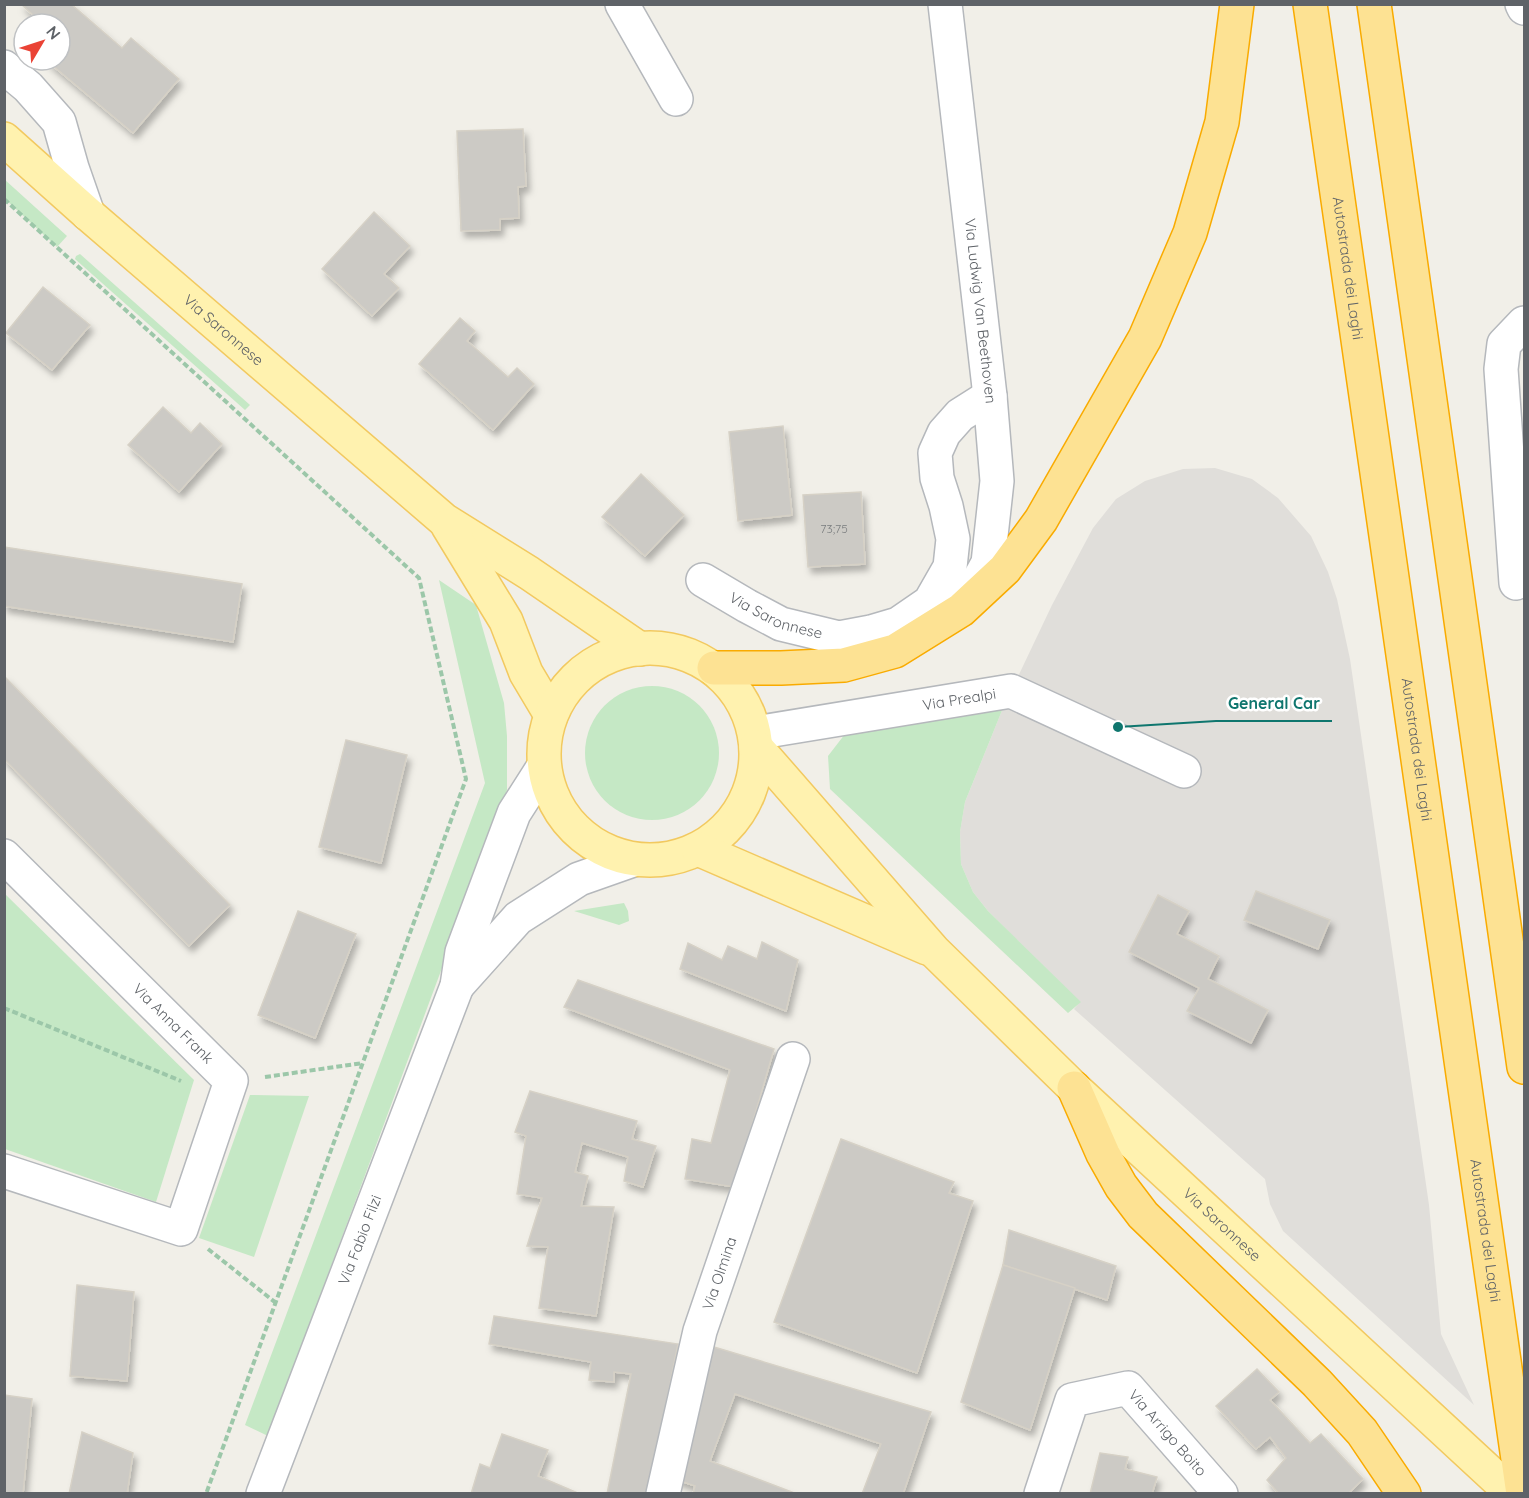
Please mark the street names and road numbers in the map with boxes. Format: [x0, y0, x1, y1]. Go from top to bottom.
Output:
street label: Autostrada dei Laghi [1329, 195, 1368, 341]
street label: Via Ludwig Van Beethoven [961, 217, 1001, 404]
street label: Via Saronnese [180, 290, 268, 370]
street label: Via Saronnese [726, 588, 824, 643]
street label: Autostrada dei Laghi [1397, 677, 1437, 822]
street label: Via Prealpi [921, 684, 997, 714]
street label: Via Anna Frank [129, 979, 218, 1067]
street label: Autostrada dei Laghi [1466, 1158, 1505, 1303]
street label: Via Saronnese [1179, 1184, 1265, 1265]
street label: Via Fabio Filzi [334, 1192, 385, 1287]
street label: Via Olmina [698, 1234, 741, 1312]
street label: Via Arrigo Boito [1125, 1385, 1211, 1480]

